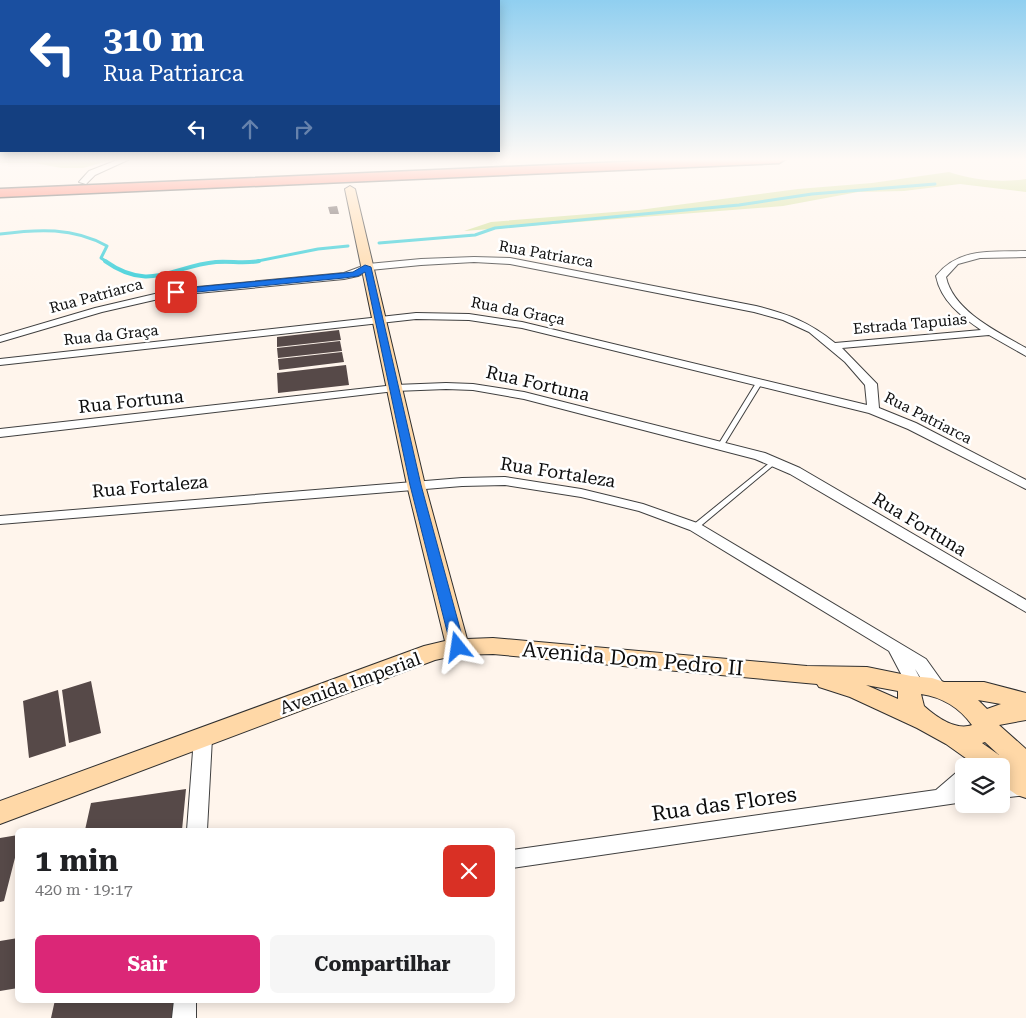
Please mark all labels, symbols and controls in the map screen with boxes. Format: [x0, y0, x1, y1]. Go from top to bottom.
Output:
text: 310 m [103, 19, 204, 60]
icon: left [20, 20, 85, 85]
text: Rua Patriarca [103, 61, 244, 86]
icon: left [183, 115, 211, 143]
icon: ahead [236, 115, 264, 143]
icon: right [289, 115, 317, 143]
street label: Rua Patriarca [497, 237, 595, 271]
pin [155, 271, 197, 313]
street label: Rua Patriarca [47, 275, 145, 317]
icon: arrive [162, 278, 190, 306]
street label: Rua da Graça [470, 293, 566, 329]
street label: Estrada Tapuias [852, 310, 968, 338]
street label: Rua da Graça [63, 321, 159, 349]
street label: Rua Fortuna [484, 361, 592, 405]
street label: Rua Fortuna [77, 385, 185, 417]
street label: Rua Patriarca [881, 388, 975, 448]
street label: Rua Fortaleza [499, 453, 617, 492]
street label: Rua Fortaleza [91, 470, 209, 502]
street label: Rua Fortuna [869, 488, 971, 560]
position arrow [431, 620, 483, 672]
street label: Avenida Dom Pedro II [521, 637, 745, 681]
street label: Avenida Imperial [277, 648, 424, 718]
map controls [955, 758, 1010, 813]
button: layers [955, 758, 1010, 813]
street label: Rua das Flores [650, 782, 798, 826]
text: 1 min [35, 843, 118, 878]
button: close [443, 845, 495, 897]
text: 420 m · 19:17 [35, 880, 133, 899]
button: Sair [35, 935, 260, 993]
button: Compartilhar [270, 935, 495, 993]

